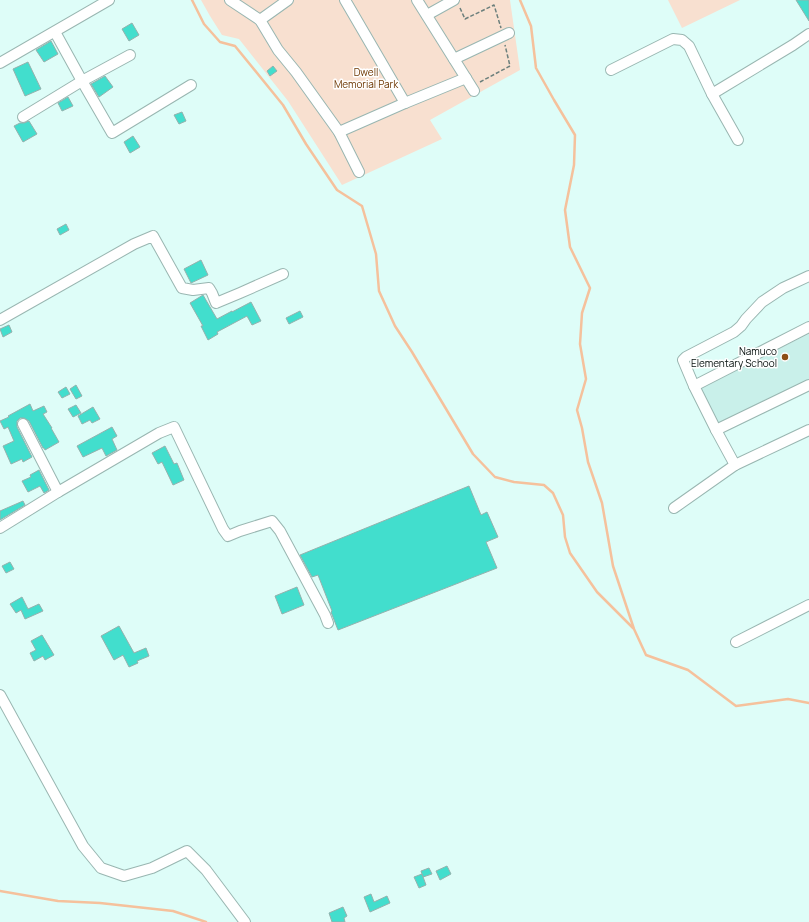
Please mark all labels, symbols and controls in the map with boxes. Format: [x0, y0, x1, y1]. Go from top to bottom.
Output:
park label: Dwell Memorial Park [334, 65, 399, 91]
place label: Namuco Elementary School [691, 344, 777, 370]
marker: Namuco Elementary School [780, 352, 790, 362]

